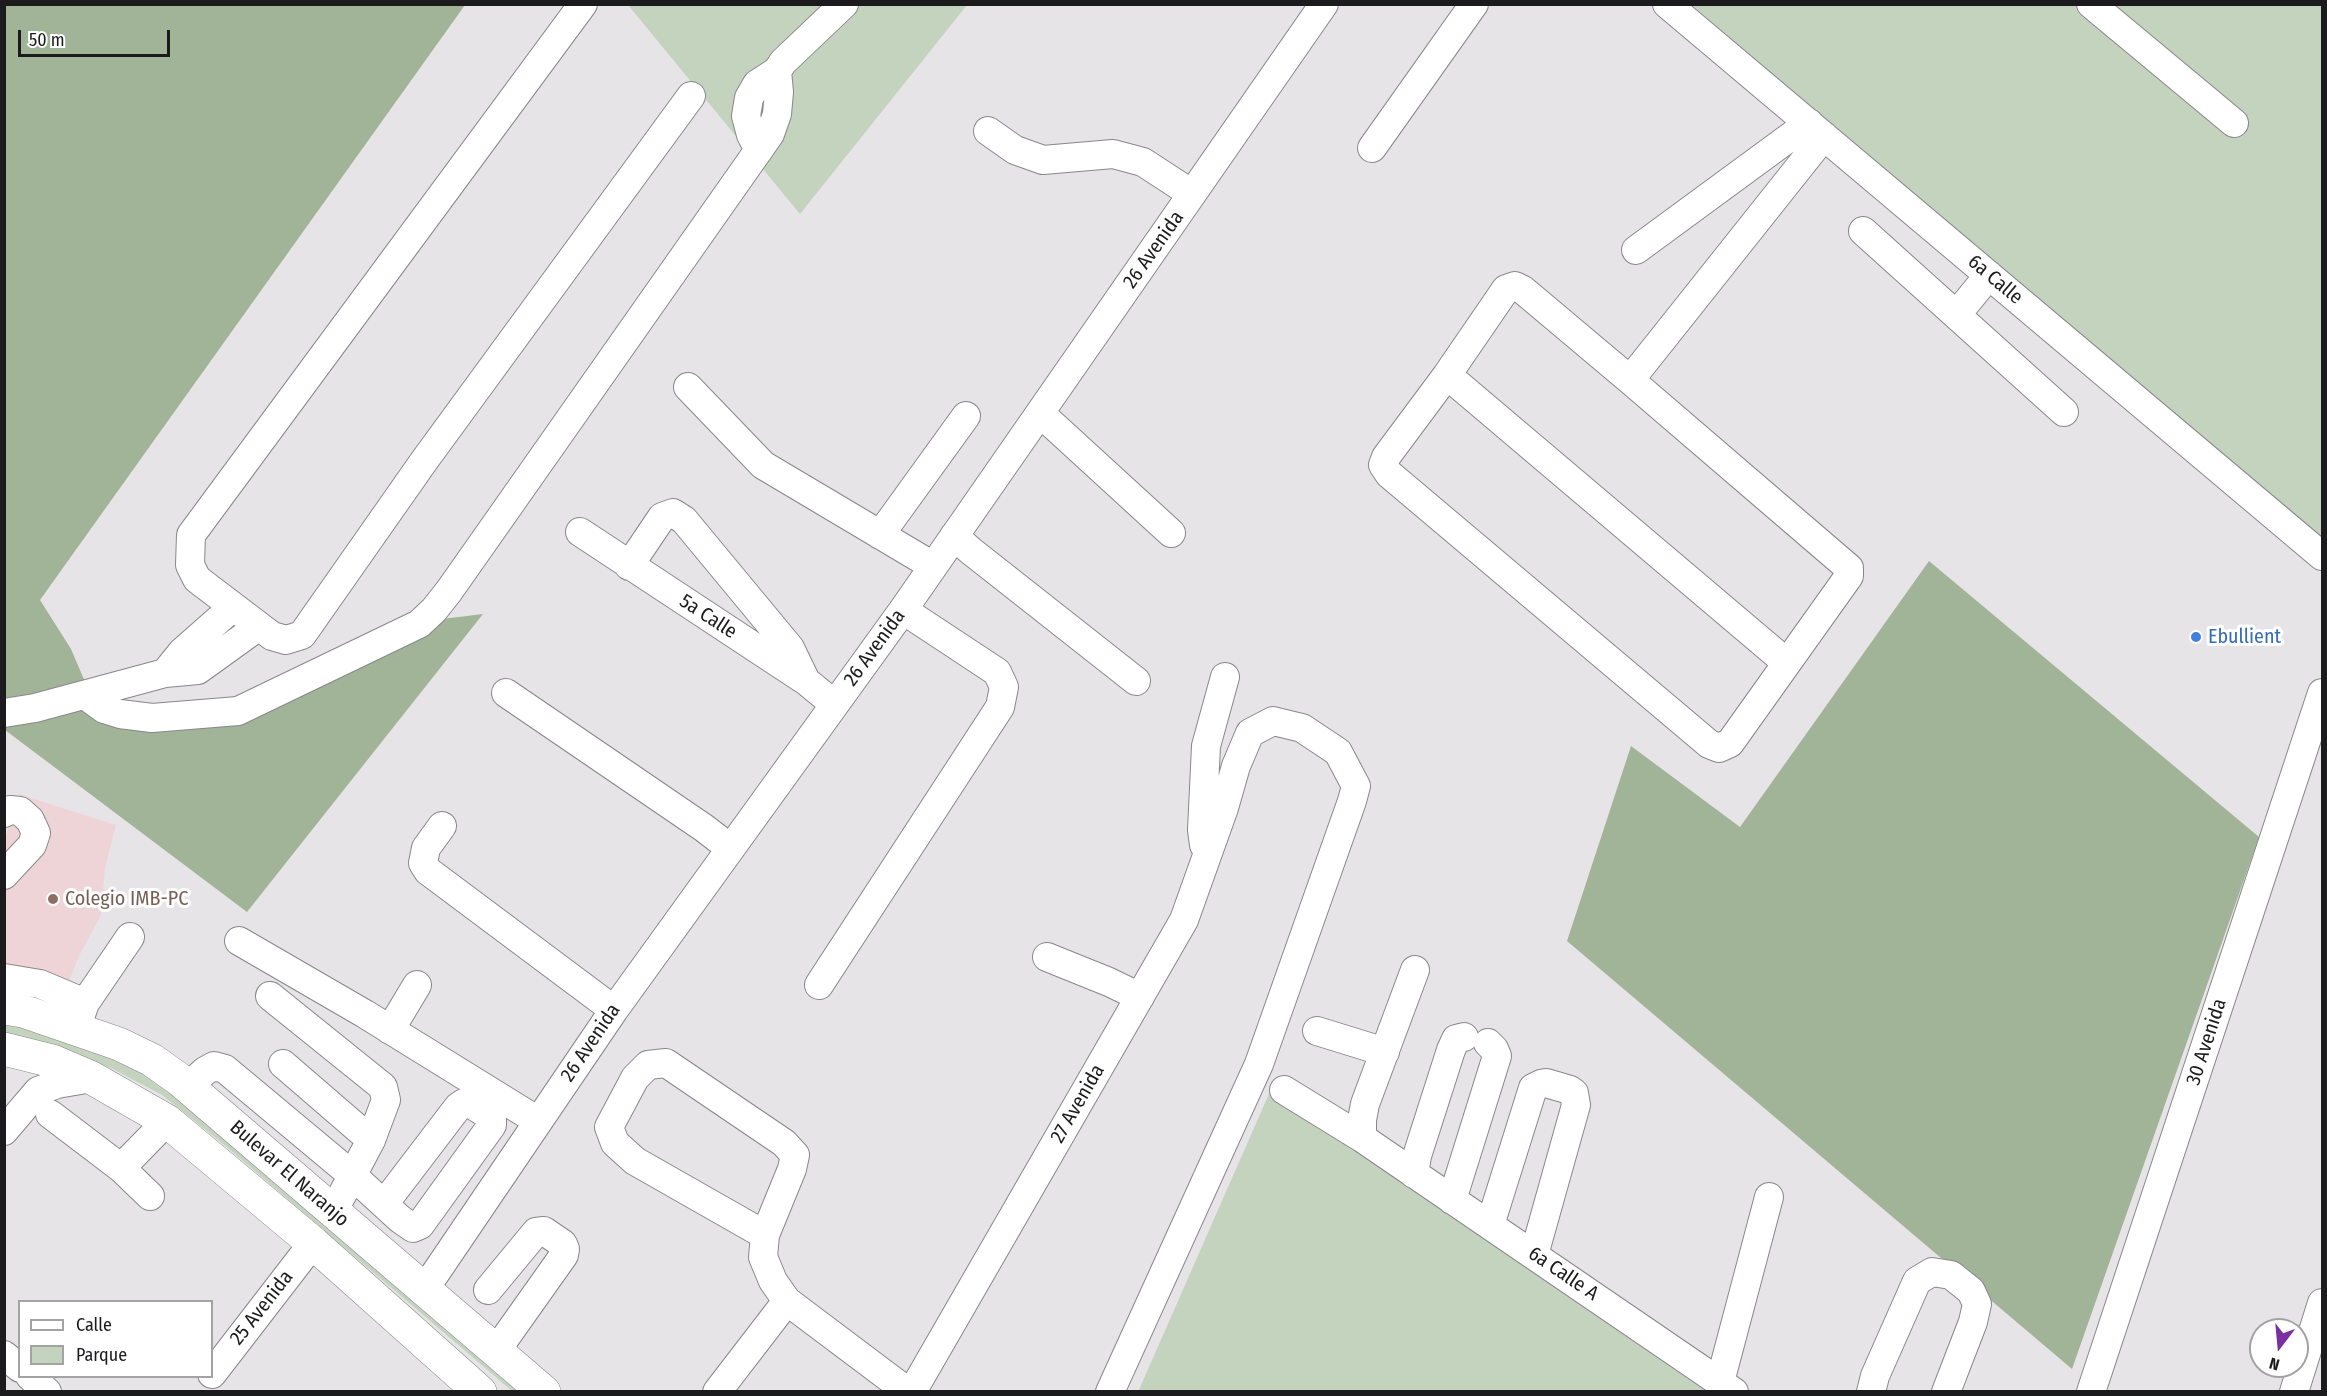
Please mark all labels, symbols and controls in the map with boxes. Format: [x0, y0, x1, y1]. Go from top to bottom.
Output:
scale bar [21, 18, 172, 56]
text: 50 m [29, 29, 65, 51]
street label: 26 Avenida [1119, 207, 1189, 293]
street label: 6a Calle [1963, 250, 2027, 310]
street label: 5a Calle [675, 590, 741, 644]
street label: 26 Avenida [839, 605, 911, 691]
place label: Ebullient [2208, 625, 2281, 649]
marker: Ebullient [2189, 630, 2203, 644]
place label: Colegio IMB-PC [65, 887, 188, 911]
marker: Colegio IMB-PC [46, 892, 60, 906]
street label: 30 Avenida [2182, 996, 2232, 1088]
street label: 26 Avenida [556, 999, 626, 1087]
street label: 27 Avenida [1046, 1060, 1110, 1148]
street label: Bulevar El Naranjo [225, 1116, 353, 1232]
street label: 6a Calle A [1523, 1242, 1603, 1306]
street label: 25 Avenida [225, 1266, 299, 1350]
legend [18, 1300, 213, 1378]
text: Calle [76, 1314, 112, 1336]
north arrow [2249, 1318, 2309, 1378]
text: Parque [76, 1344, 127, 1366]
text: N [2267, 1353, 2282, 1374]

